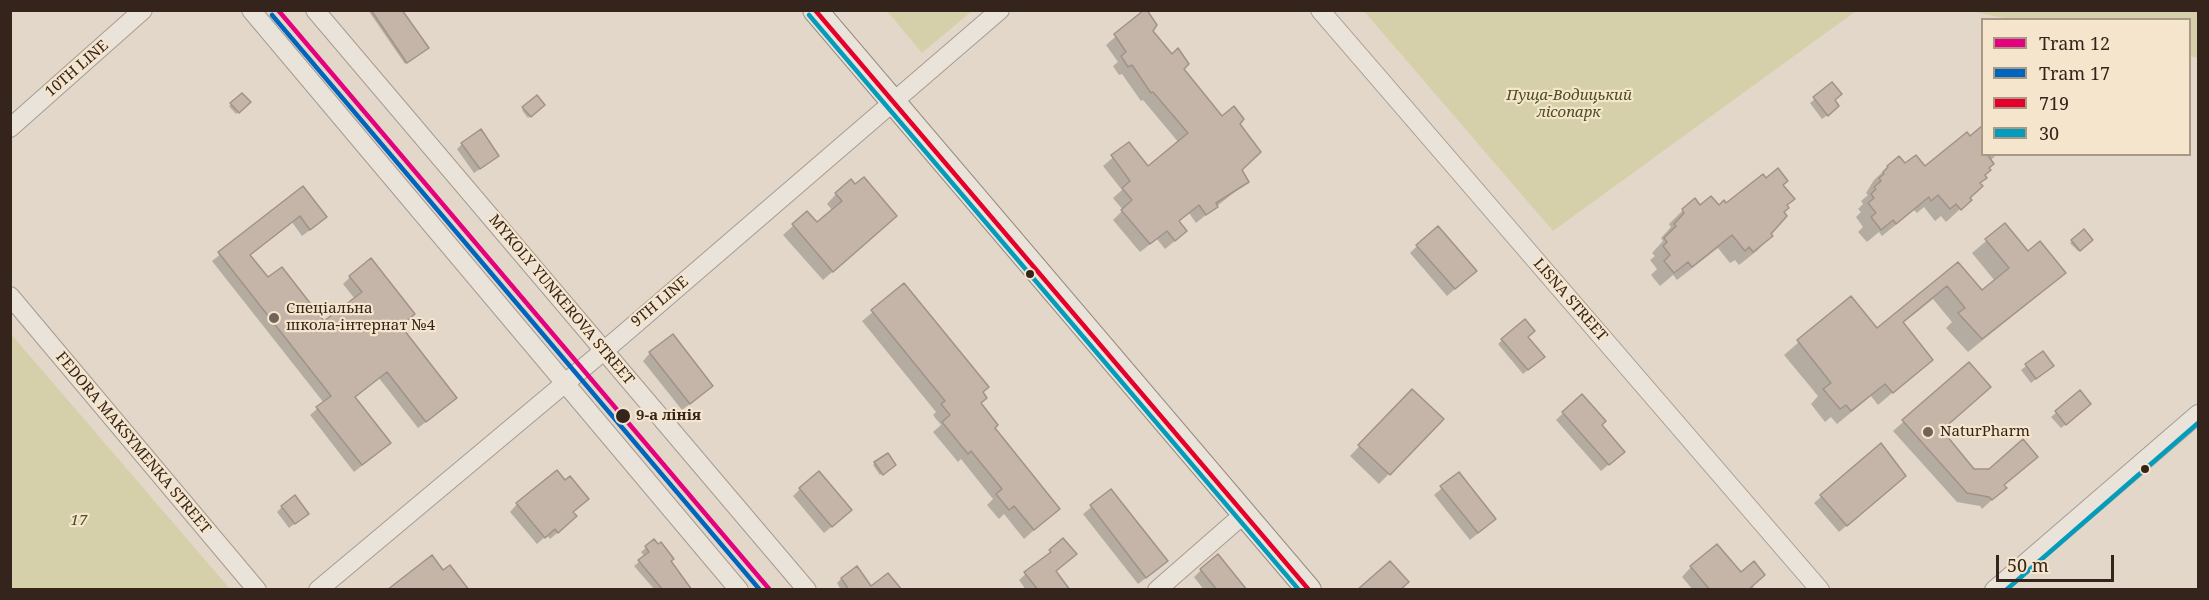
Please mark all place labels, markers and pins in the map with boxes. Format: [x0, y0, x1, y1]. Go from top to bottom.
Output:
unlabelled marker [1024, 268, 1036, 280]
place label: Спеціальна школа-інтернат №4 [286, 300, 435, 335]
marker: Спеціальна школа-інтернат №4 [267, 311, 281, 325]
marker: 9-а лінія [614, 407, 632, 425]
place label: 9-а лінія [636, 407, 701, 425]
place label: NaturPharm [1940, 423, 2030, 441]
marker: NaturPharm [1921, 425, 1935, 439]
unlabelled marker [2139, 463, 2151, 475]

